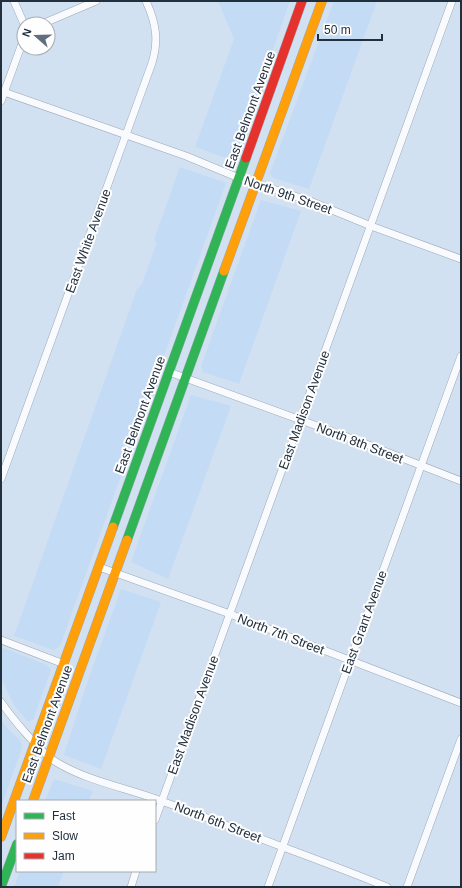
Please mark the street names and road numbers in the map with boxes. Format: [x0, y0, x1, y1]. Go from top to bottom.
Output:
street label: East Belmont Avenue [222, 49, 278, 171]
street label: North 9th Street [242, 173, 334, 217]
street label: East White Avenue [62, 187, 114, 295]
street label: East Madison Avenue [275, 348, 333, 472]
street label: East Belmont Avenue [112, 354, 168, 476]
street label: North 8th Street [314, 420, 406, 467]
street label: East Grant Avenue [338, 568, 390, 676]
street label: North 7th Street [235, 611, 327, 658]
street label: East Madison Avenue [164, 653, 222, 777]
street label: East Belmont Avenue [19, 663, 75, 785]
street label: North 6th Street [172, 799, 264, 846]

